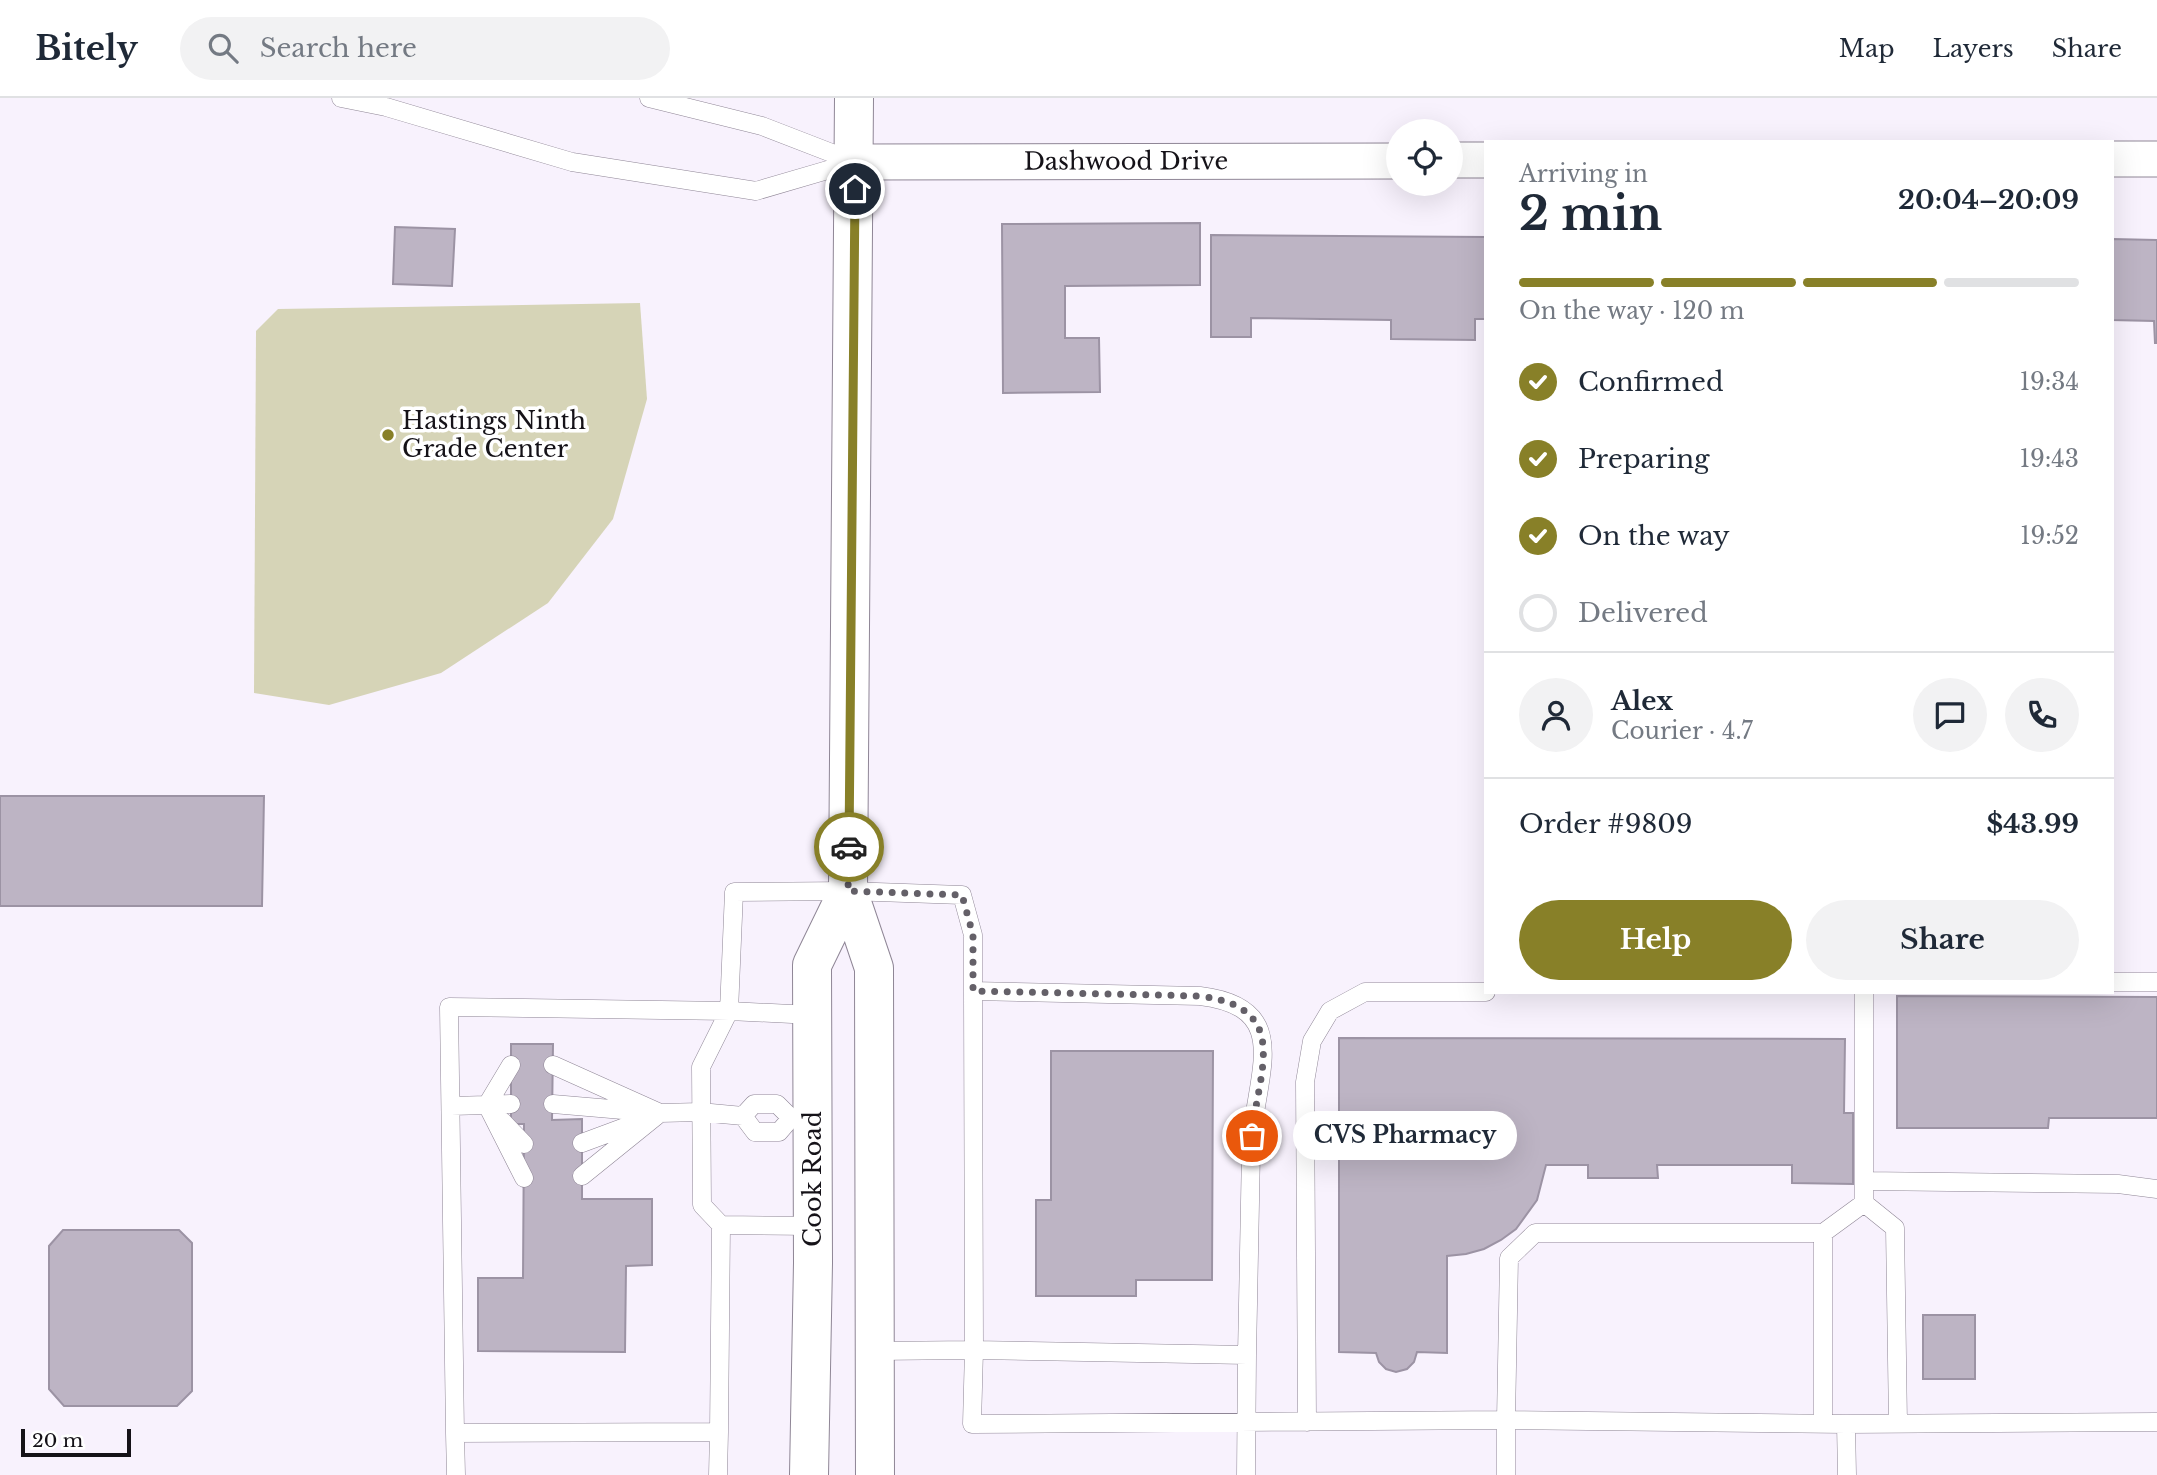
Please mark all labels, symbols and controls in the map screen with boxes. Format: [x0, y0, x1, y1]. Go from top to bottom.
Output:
search box [180, 17, 670, 80]
text: Bitely [35, 28, 138, 69]
icon: search [204, 29, 242, 67]
text: Search here [260, 32, 417, 64]
text: Map [1839, 34, 1895, 63]
text: Layers [1933, 34, 2014, 63]
text: Share [2052, 34, 2122, 63]
map controls [1386, 119, 1463, 196]
button: locate [1386, 119, 1463, 196]
street label: Dashwood Drive [1024, 146, 1228, 176]
pin [825, 159, 885, 219]
text: Arriving in [1519, 160, 1648, 188]
icon: home [836, 170, 874, 208]
text: 20:04–20:09 [1898, 184, 2079, 216]
text: 2 min [1519, 185, 1662, 242]
text: On the way · 120 m [1519, 297, 1744, 325]
icon: check [1519, 363, 1557, 401]
text: Confirmed [1578, 366, 1723, 398]
text: 19:34 [2020, 368, 2079, 396]
place label: Hastings Ninth Grade Center [402, 406, 586, 463]
marker: Hastings Ninth Grade Center [380, 427, 396, 443]
icon: check [1519, 440, 1557, 478]
text: Preparing [1578, 443, 1710, 475]
text: 19:43 [2020, 445, 2079, 473]
icon: check [1519, 517, 1557, 555]
text: On the way [1578, 520, 1730, 552]
text: 19:52 [2020, 522, 2079, 550]
text: Delivered [1578, 597, 1708, 629]
button: person [1519, 678, 1593, 752]
button: chat [1913, 678, 1987, 752]
button: phone [2005, 678, 2079, 752]
text: Alex [1611, 685, 1673, 717]
text: Courier · 4.7 [1611, 717, 1753, 745]
text: Order #9809 [1519, 808, 1692, 840]
text: $43.99 [1987, 808, 2079, 840]
courier [814, 812, 884, 882]
icon: car [830, 828, 868, 866]
button: Help [1519, 900, 1792, 980]
button: Share [1806, 900, 2079, 980]
pin [1222, 1106, 1282, 1166]
street label: Cook Road [798, 1111, 827, 1247]
callout: CVS Pharmacy [1294, 1112, 1518, 1160]
icon: bag [1233, 1117, 1271, 1155]
text: CVS Pharmacy [1314, 1121, 1496, 1149]
scale bar [21, 1426, 131, 1458]
text: 20 m [32, 1429, 83, 1452]

